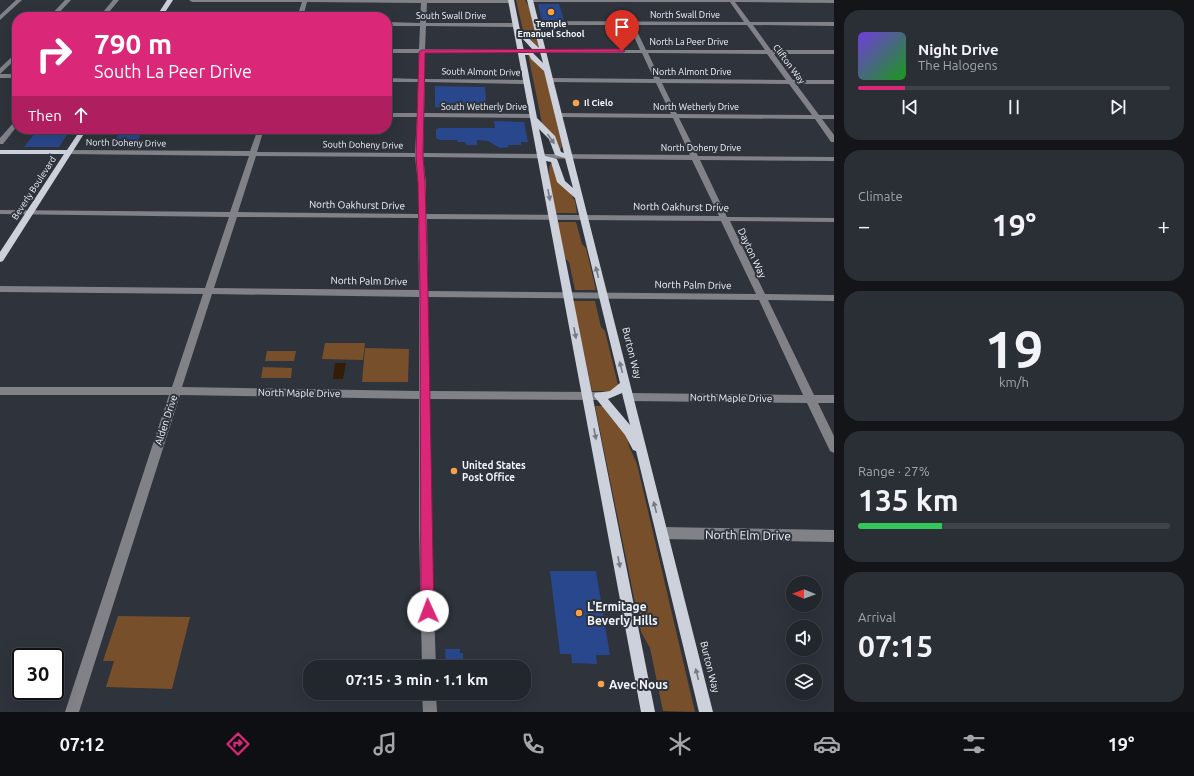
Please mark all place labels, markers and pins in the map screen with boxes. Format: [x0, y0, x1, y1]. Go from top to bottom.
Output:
marker: Temple Emanuel School [546, 7, 556, 17]
pin [605, 10, 639, 51]
place label: Temple Emanuel School [518, 19, 585, 39]
marker: Il Cielo [571, 98, 581, 108]
place label: Il Cielo [584, 98, 613, 108]
place label: United States Post Office [462, 460, 526, 483]
marker: United States Post Office [449, 466, 459, 476]
place label: L'Ermitage Beverly Hills [587, 600, 658, 627]
marker: L'Ermitage Beverly Hills [574, 608, 584, 618]
place label: Avec Nous [609, 678, 668, 691]
marker: Avec Nous [596, 679, 606, 689]

